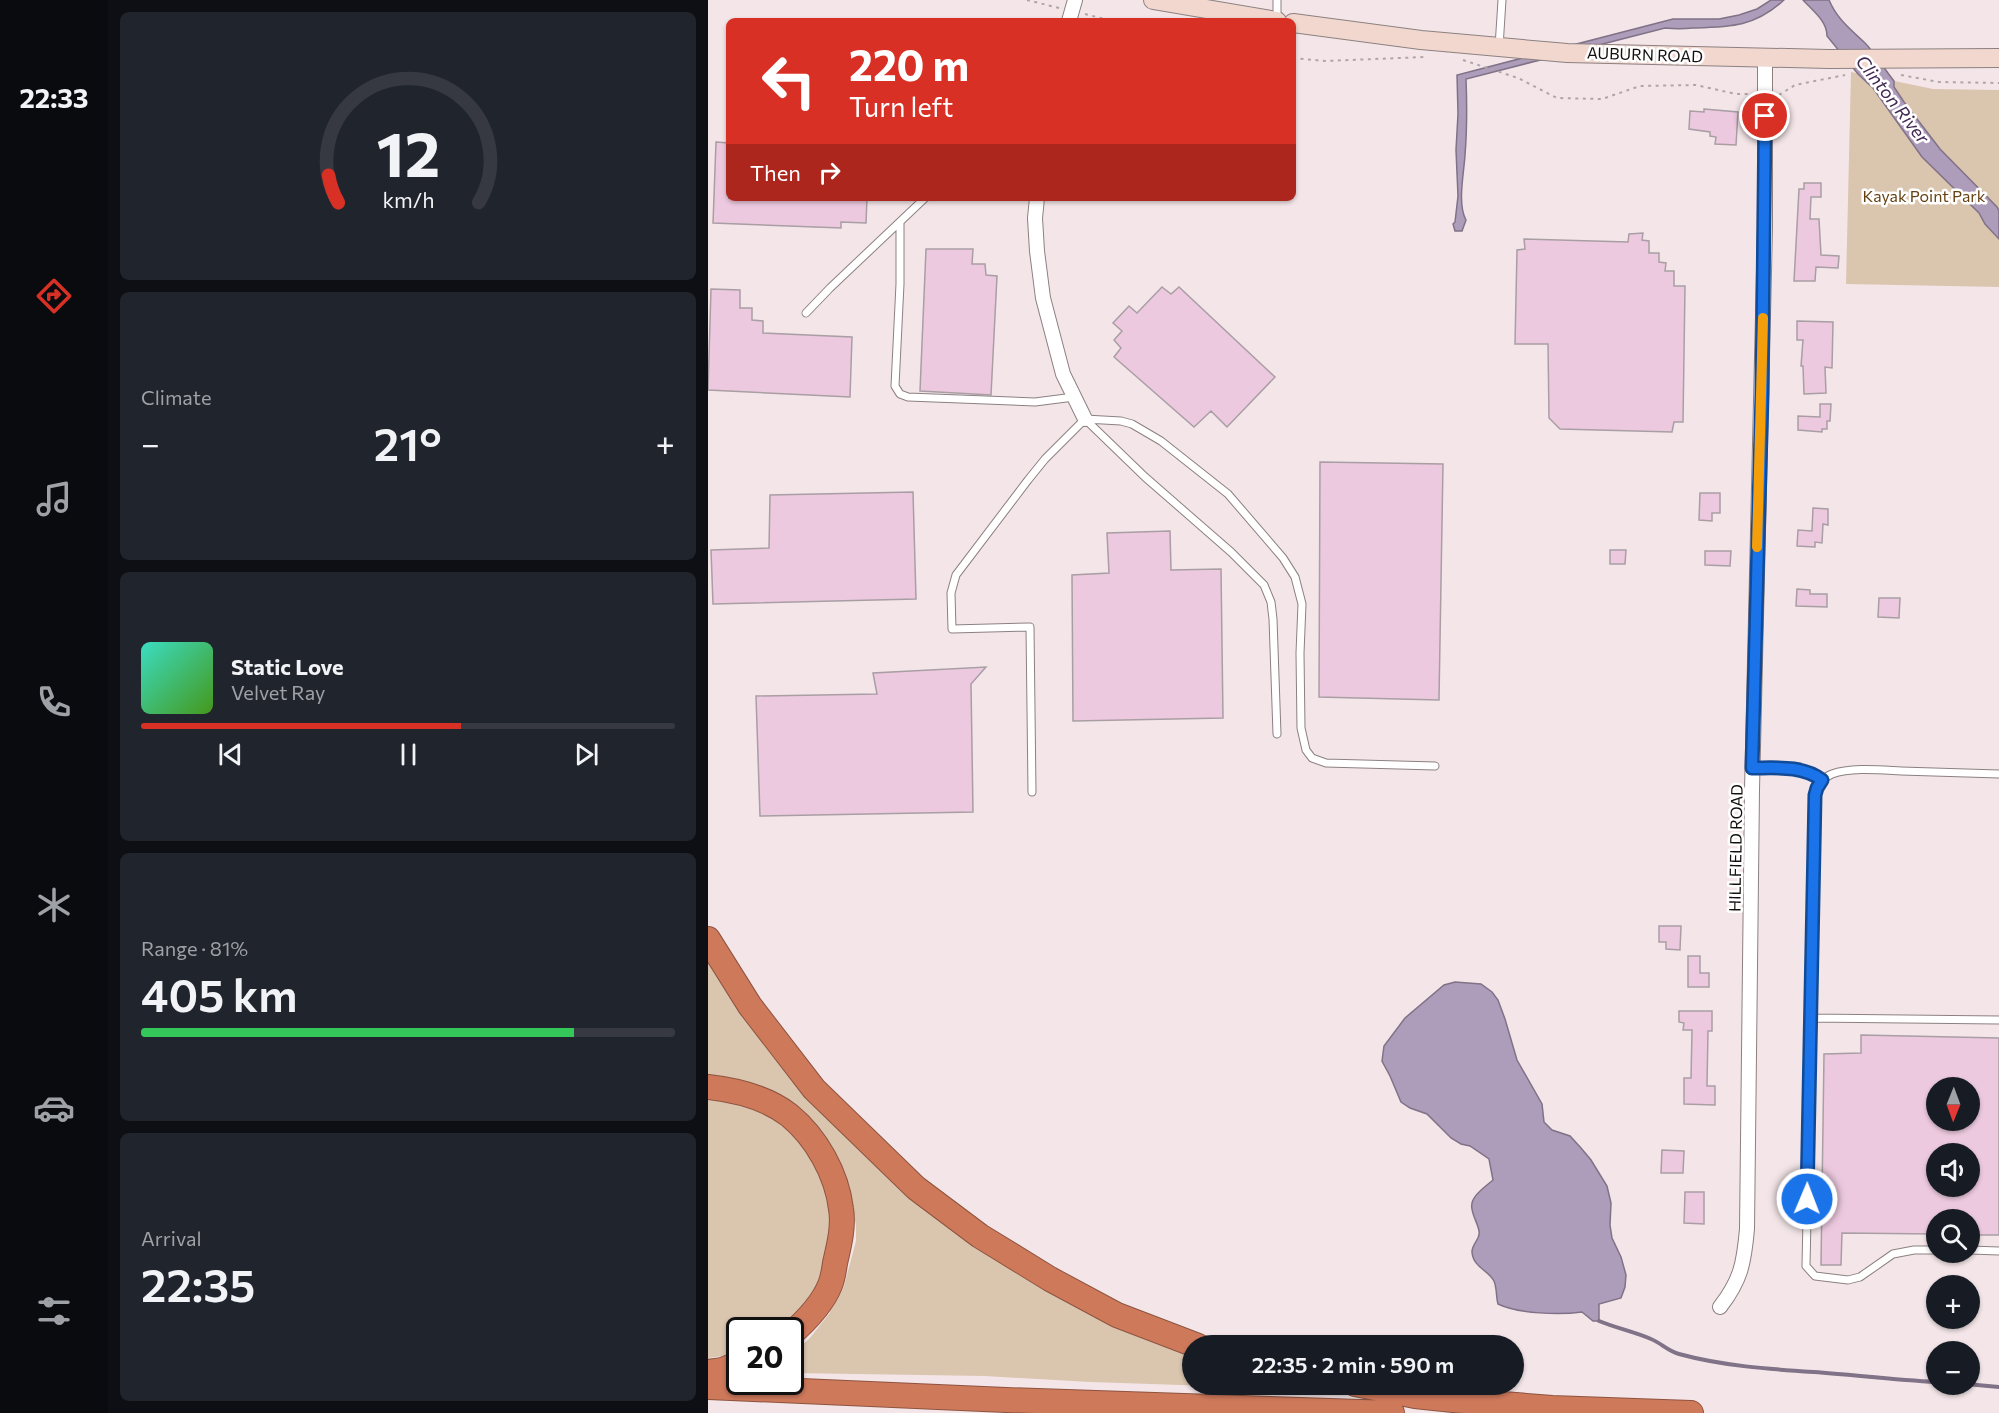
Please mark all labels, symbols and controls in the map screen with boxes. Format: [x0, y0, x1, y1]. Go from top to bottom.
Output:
text: 220 m [849, 38, 969, 90]
icon: left [750, 42, 828, 120]
street label: AUBURN ROAD [1587, 42, 1703, 66]
water label: Clinton River [1852, 50, 1935, 148]
text: 22:33 [19, 81, 89, 114]
text: Turn left [849, 90, 953, 123]
pin [1739, 90, 1790, 141]
icon: arrive [1748, 99, 1781, 132]
text: 12 [376, 114, 440, 190]
icon: right [813, 156, 846, 189]
text: Then [750, 159, 801, 186]
text: km/h [382, 186, 434, 212]
park label: Kayak Point Park [1863, 186, 1986, 205]
icon: directions [33, 275, 75, 317]
text: Climate [141, 385, 211, 409]
text: 21° [374, 415, 442, 470]
text: − [141, 422, 160, 463]
text: + [656, 422, 675, 463]
icon: music [33, 478, 75, 520]
text: Static Love [231, 653, 344, 680]
text: Velvet Ray [231, 680, 325, 704]
icon: phone [33, 681, 75, 723]
icon: previous [214, 738, 247, 771]
icon: pause [392, 738, 425, 771]
icon: next [570, 738, 603, 771]
street label: HILLFIELD ROAD [1724, 784, 1746, 912]
icon: climate [33, 884, 75, 926]
text: Range · 81% [141, 936, 248, 960]
text: 405 km [141, 966, 297, 1021]
north arrow [1926, 1077, 1980, 1131]
map controls [1926, 1077, 1980, 1395]
icon: car [33, 1087, 75, 1129]
button: sound [1926, 1143, 1980, 1197]
position arrow [1775, 1167, 1839, 1231]
button: search [1926, 1209, 1980, 1263]
text: Arrival [141, 1226, 202, 1250]
text: 22:35 [141, 1256, 255, 1311]
button: + [1926, 1275, 1980, 1329]
icon: filters [33, 1290, 75, 1332]
speed limit sign: 20 [726, 1317, 804, 1395]
button: − [1926, 1341, 1980, 1395]
text: 22:35 · 2 min · 590 m [1252, 1351, 1454, 1378]

